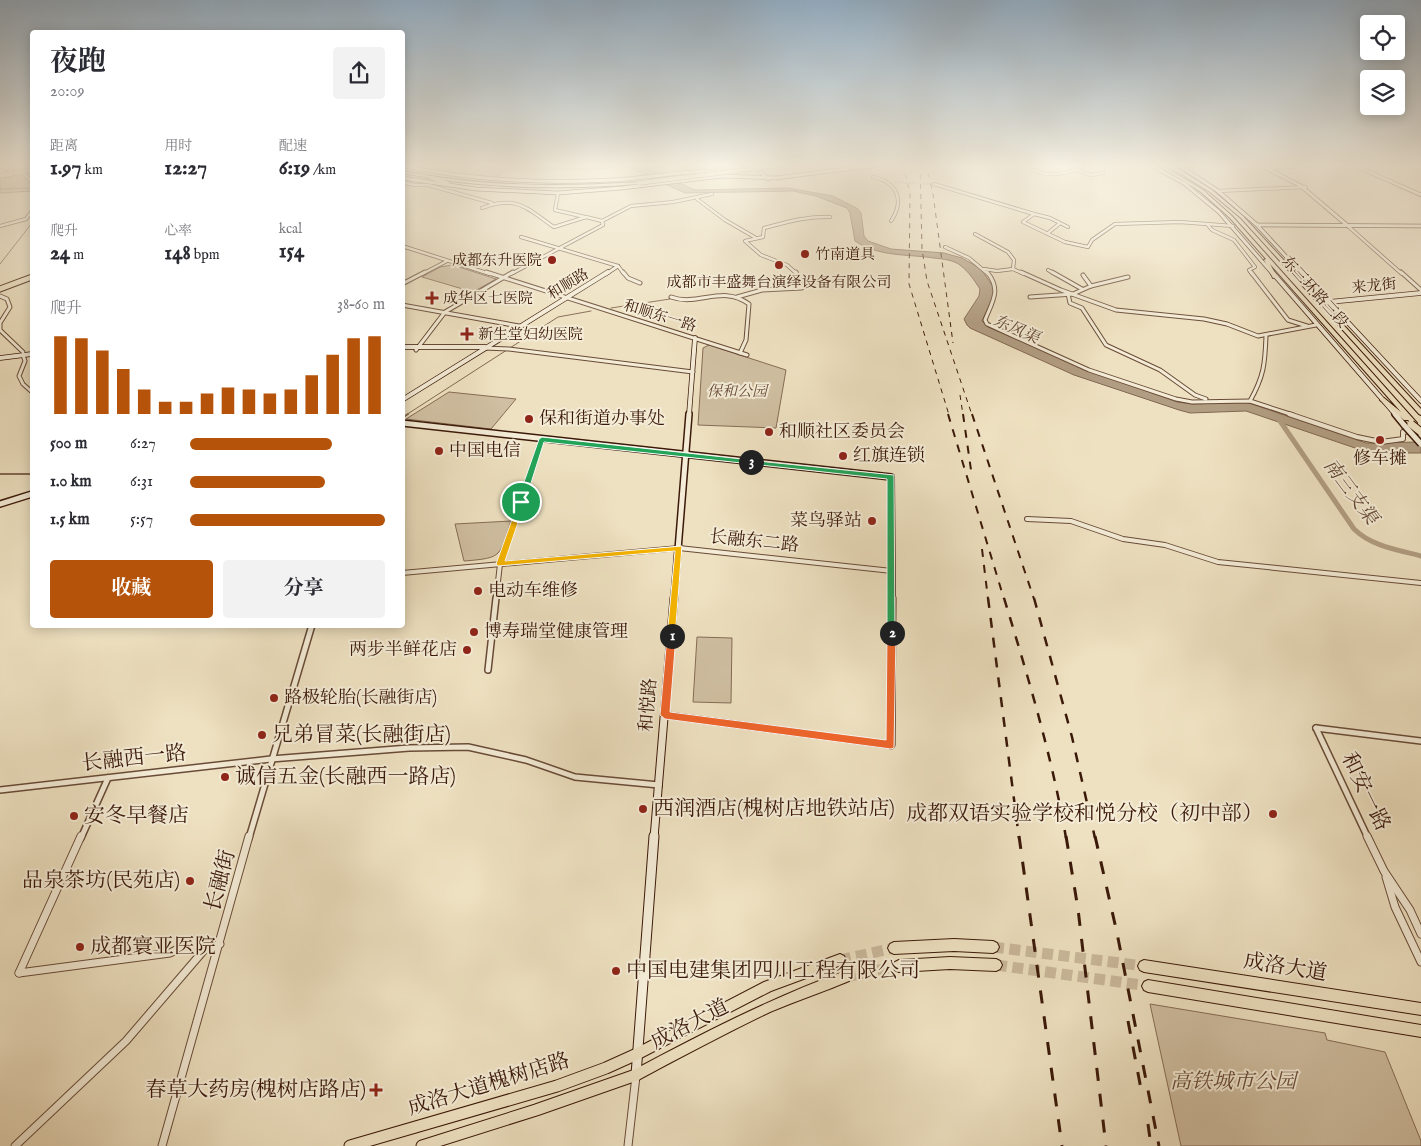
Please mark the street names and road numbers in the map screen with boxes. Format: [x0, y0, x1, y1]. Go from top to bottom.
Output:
street label: 东三环路三段 [1278, 252, 1352, 332]
street label: 和顺路 [544, 264, 592, 304]
street label: 来龙街 [1351, 274, 1397, 298]
street label: 和顺东一路 [621, 296, 699, 336]
street label: 长融东二路 [708, 526, 800, 558]
street label: 和悦路 [635, 677, 663, 733]
street label: 长融西一路 [80, 740, 188, 778]
street label: 和安一路 [1334, 748, 1396, 836]
street label: 长融街 [200, 847, 242, 915]
street label: 成洛大道 [1241, 948, 1329, 988]
street label: 成洛大道 [646, 994, 734, 1056]
street label: 成洛大道槐树店路 [405, 1048, 573, 1122]

